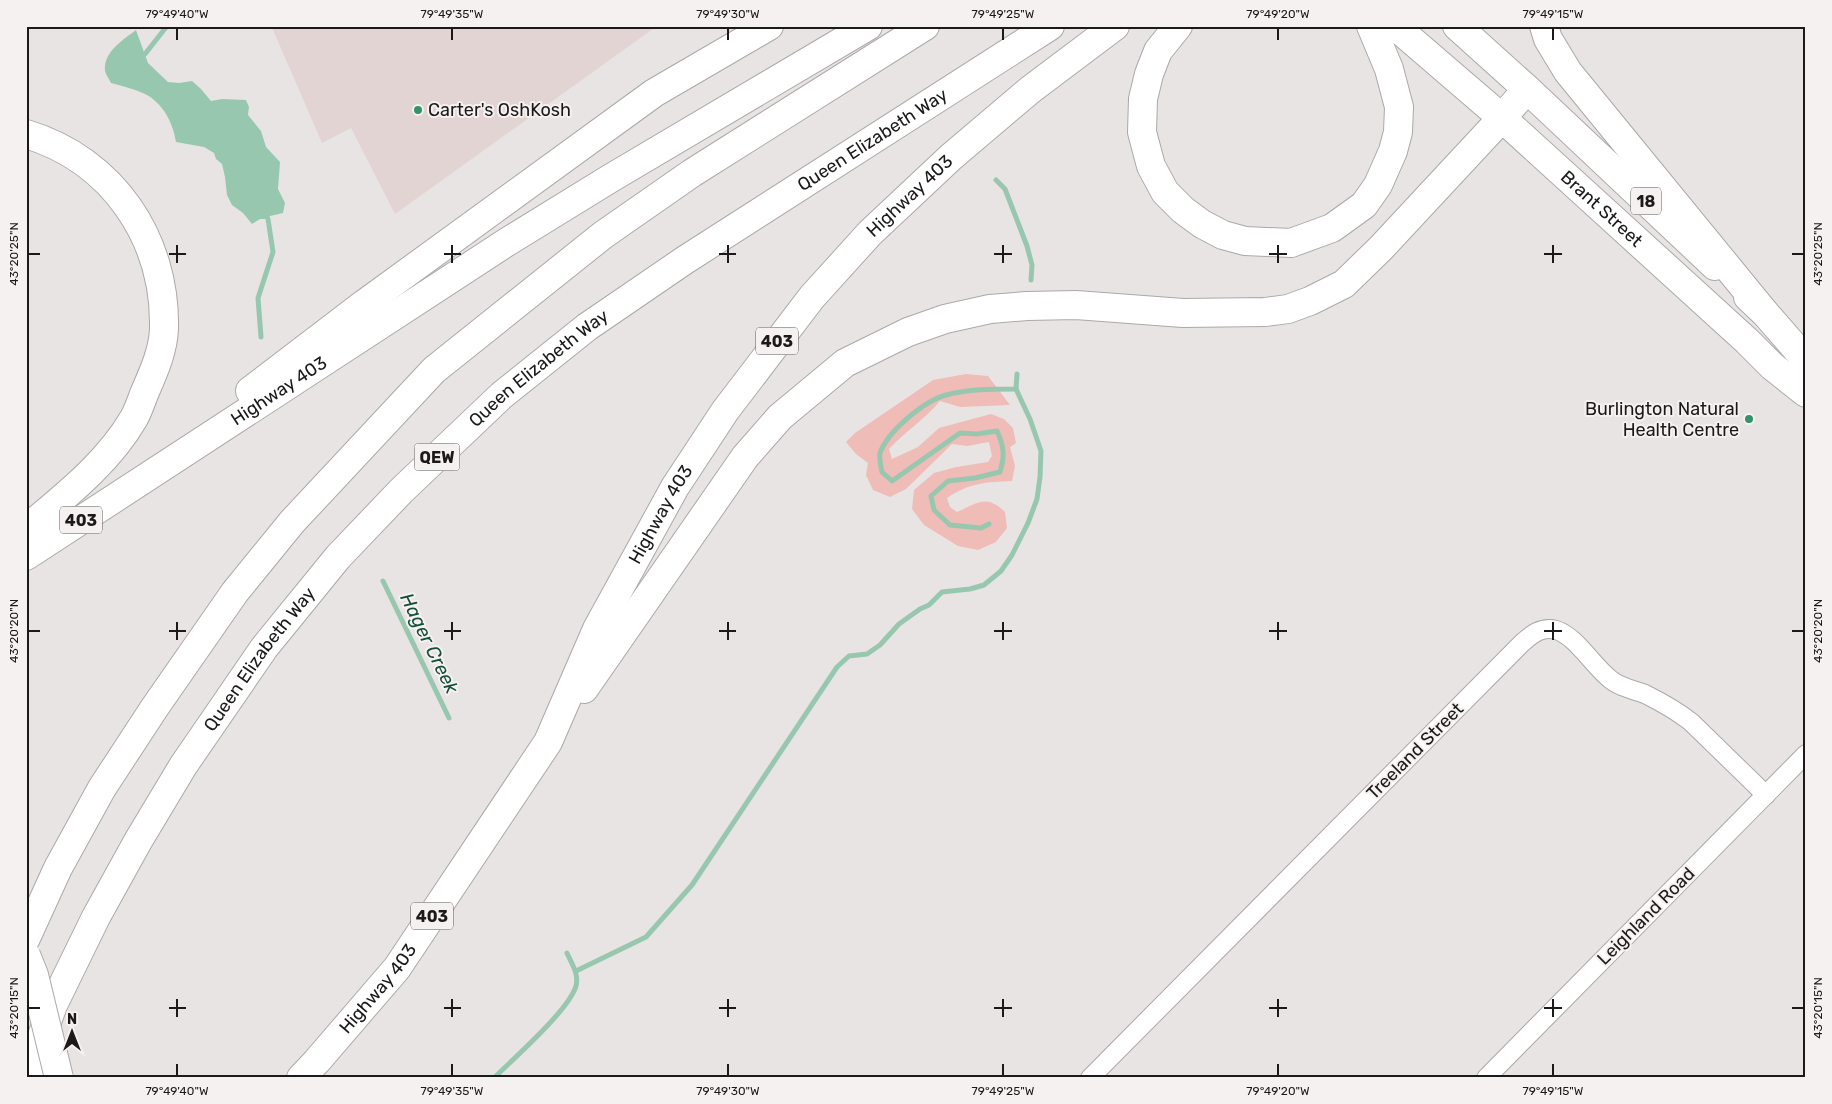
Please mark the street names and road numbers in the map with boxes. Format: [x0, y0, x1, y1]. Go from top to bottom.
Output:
street label: Queen Elizabeth Way [793, 84, 952, 196]
street label: Highway 403 [862, 150, 957, 242]
street label: Brant Street [1556, 166, 1647, 252]
road number: 18 [1631, 188, 1661, 215]
street label: Queen Elizabeth Way [464, 305, 613, 432]
road number: 403 [756, 328, 798, 354]
street label: Highway 403 [227, 352, 331, 430]
road number: QEW [414, 444, 460, 471]
street label: Highway 403 [624, 461, 697, 568]
road number: 403 [60, 506, 102, 534]
street label: Queen Elizabeth Way [199, 583, 320, 736]
street label: Treeland Street [1362, 698, 1468, 804]
street label: Leighland Road [1593, 863, 1699, 969]
road number: 403 [411, 902, 453, 929]
street label: Highway 403 [335, 939, 421, 1038]

